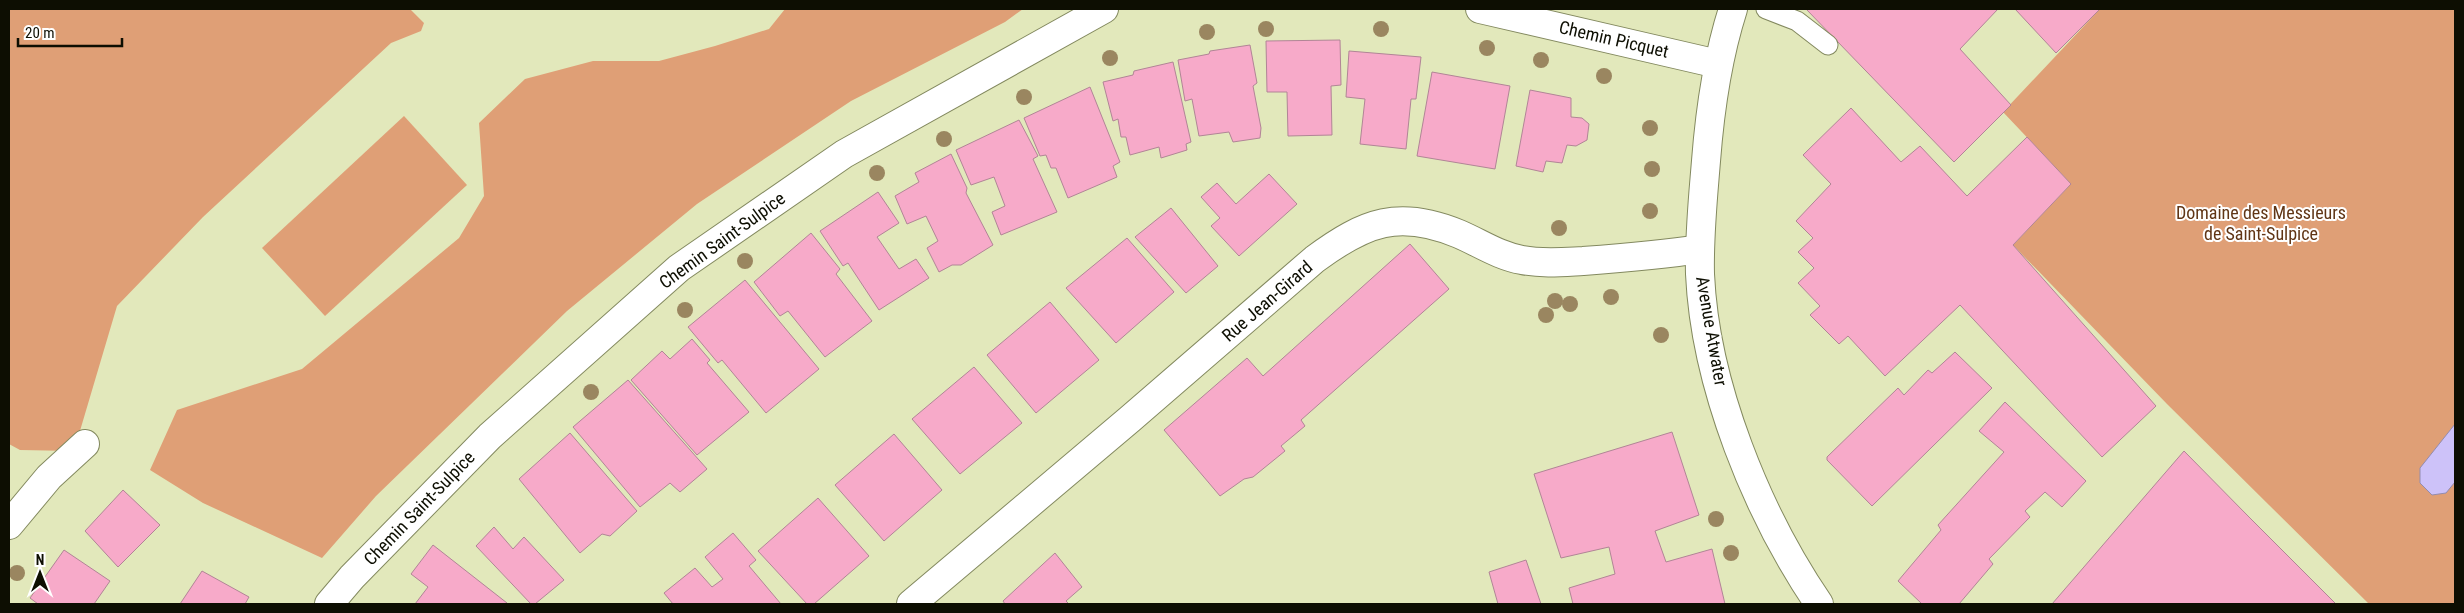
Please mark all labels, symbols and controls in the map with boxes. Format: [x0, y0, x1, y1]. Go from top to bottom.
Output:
scale bar [18, 15, 121, 47]
street label: Chemin Picquet [1557, 16, 1671, 62]
text: 20 m [25, 24, 55, 42]
street label: Chemin Saint-Sulpice [655, 187, 789, 293]
park label: Domaine des Messieurs de Saint-Sulpice [2176, 202, 2346, 244]
street label: Rue Jean-Girard [1218, 256, 1316, 346]
street label: Avenue Atwater [1692, 274, 1732, 388]
street label: Chemin Saint-Sulpice [359, 447, 479, 569]
north arrow [15, 548, 65, 598]
text: N [36, 552, 44, 568]

